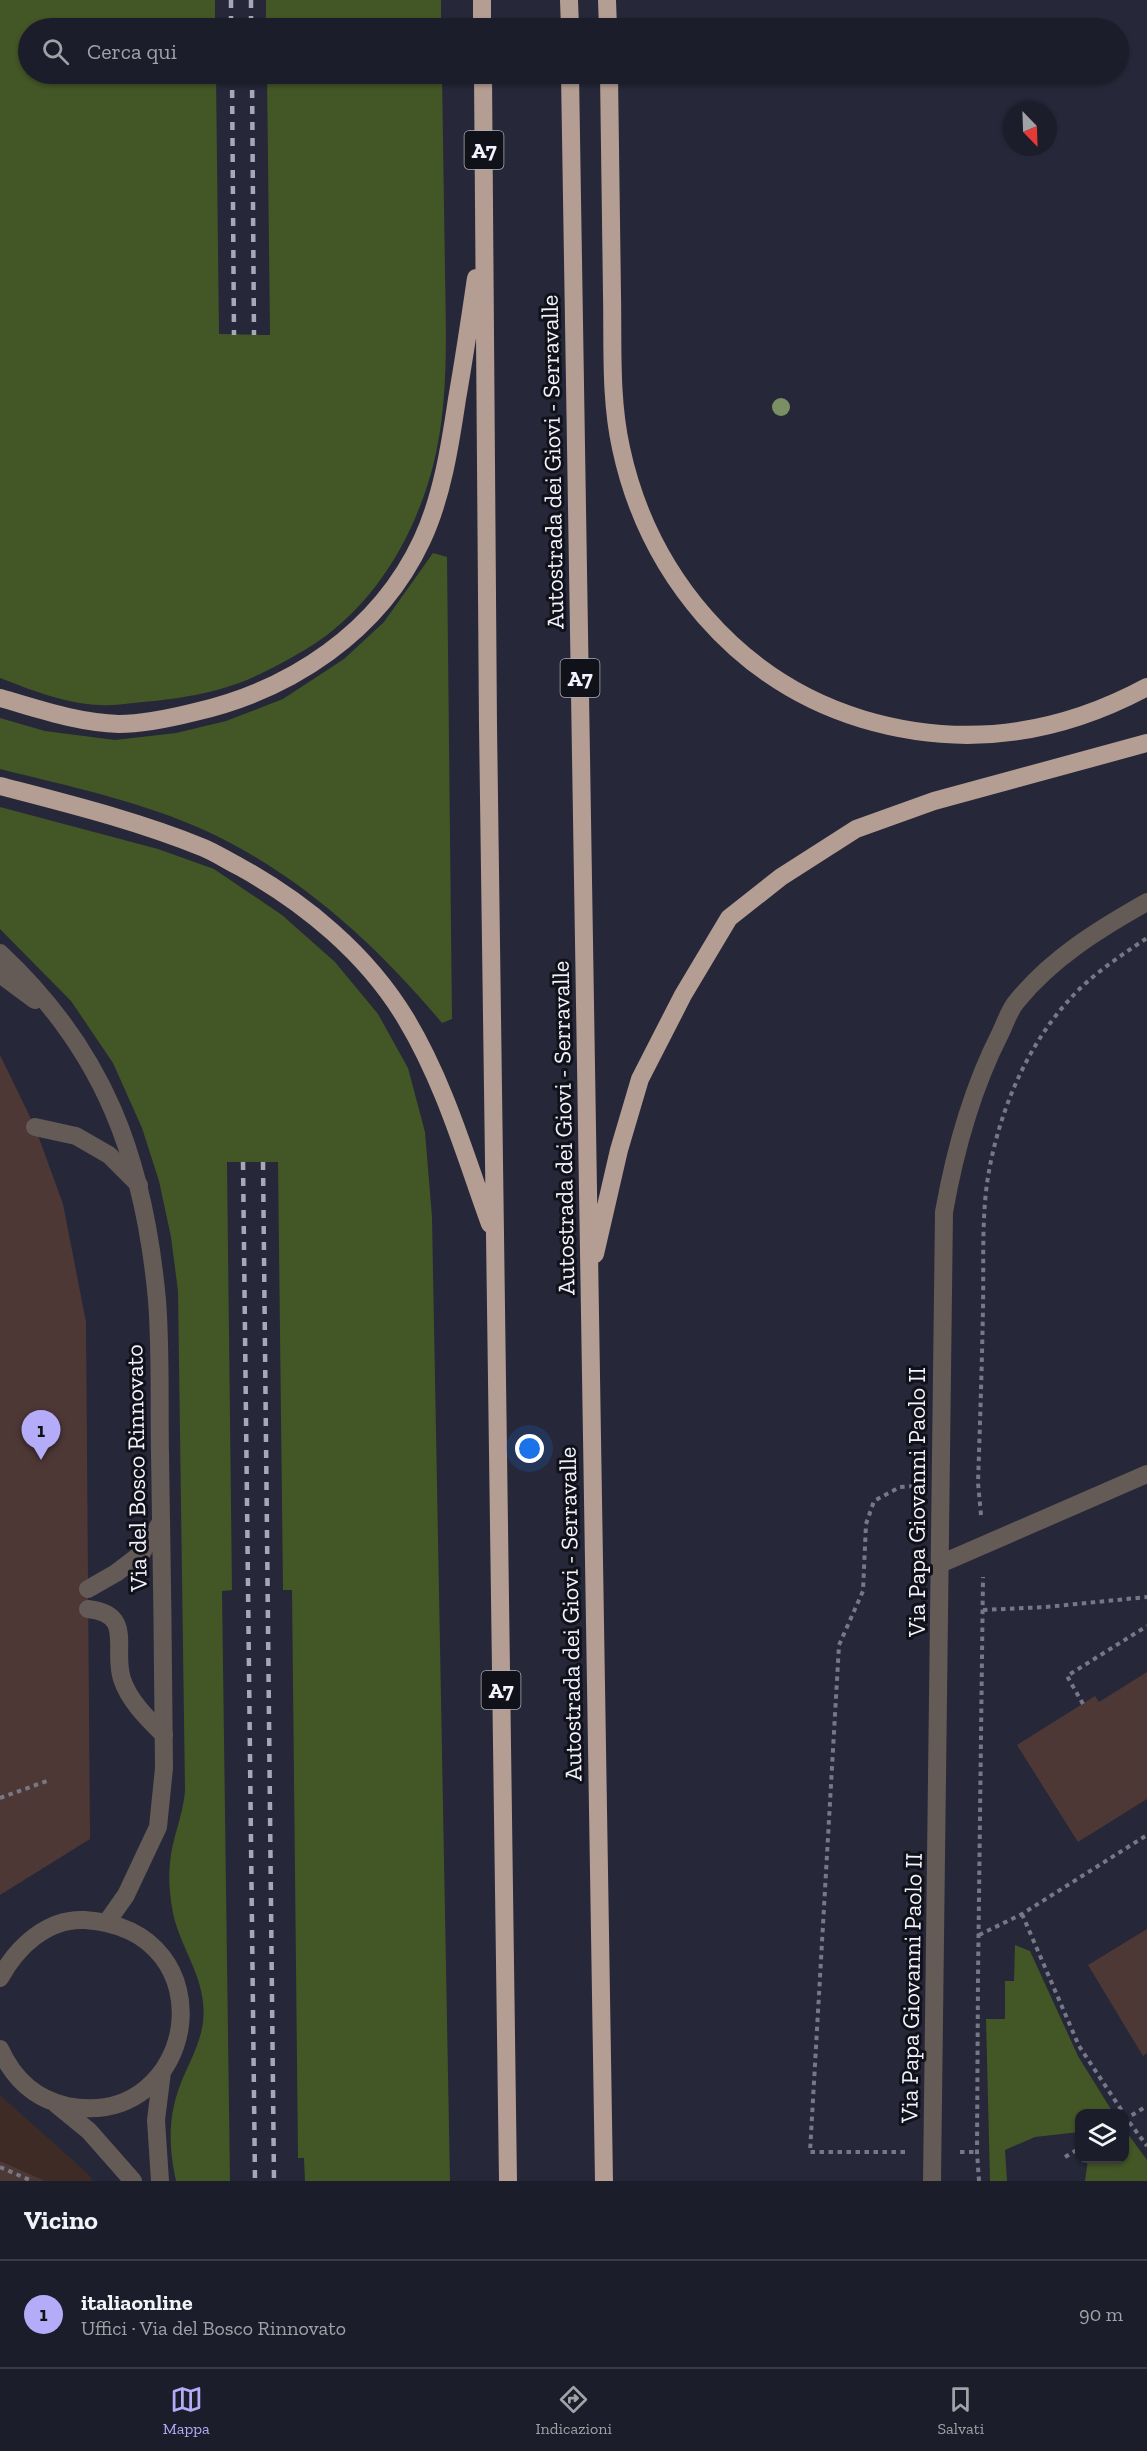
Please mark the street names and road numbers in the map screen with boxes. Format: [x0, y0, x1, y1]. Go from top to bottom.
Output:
road number: A7 [464, 131, 504, 169]
street label: Autostrada dei Giovi - Serravalle [535, 295, 569, 629]
road number: A7 [560, 659, 600, 697]
street label: Autostrada dei Giovi - Serravalle [546, 961, 580, 1295]
street label: Via del Bosco Rinnovato [119, 1344, 153, 1593]
street label: Via Papa Giovanni Paolo II [902, 1367, 931, 1638]
street label: Autostrada dei Giovi - Serravalle [553, 1447, 587, 1781]
road number: A7 [482, 1671, 520, 1709]
street label: Via Papa Giovanni Paolo II [894, 1853, 928, 2124]

